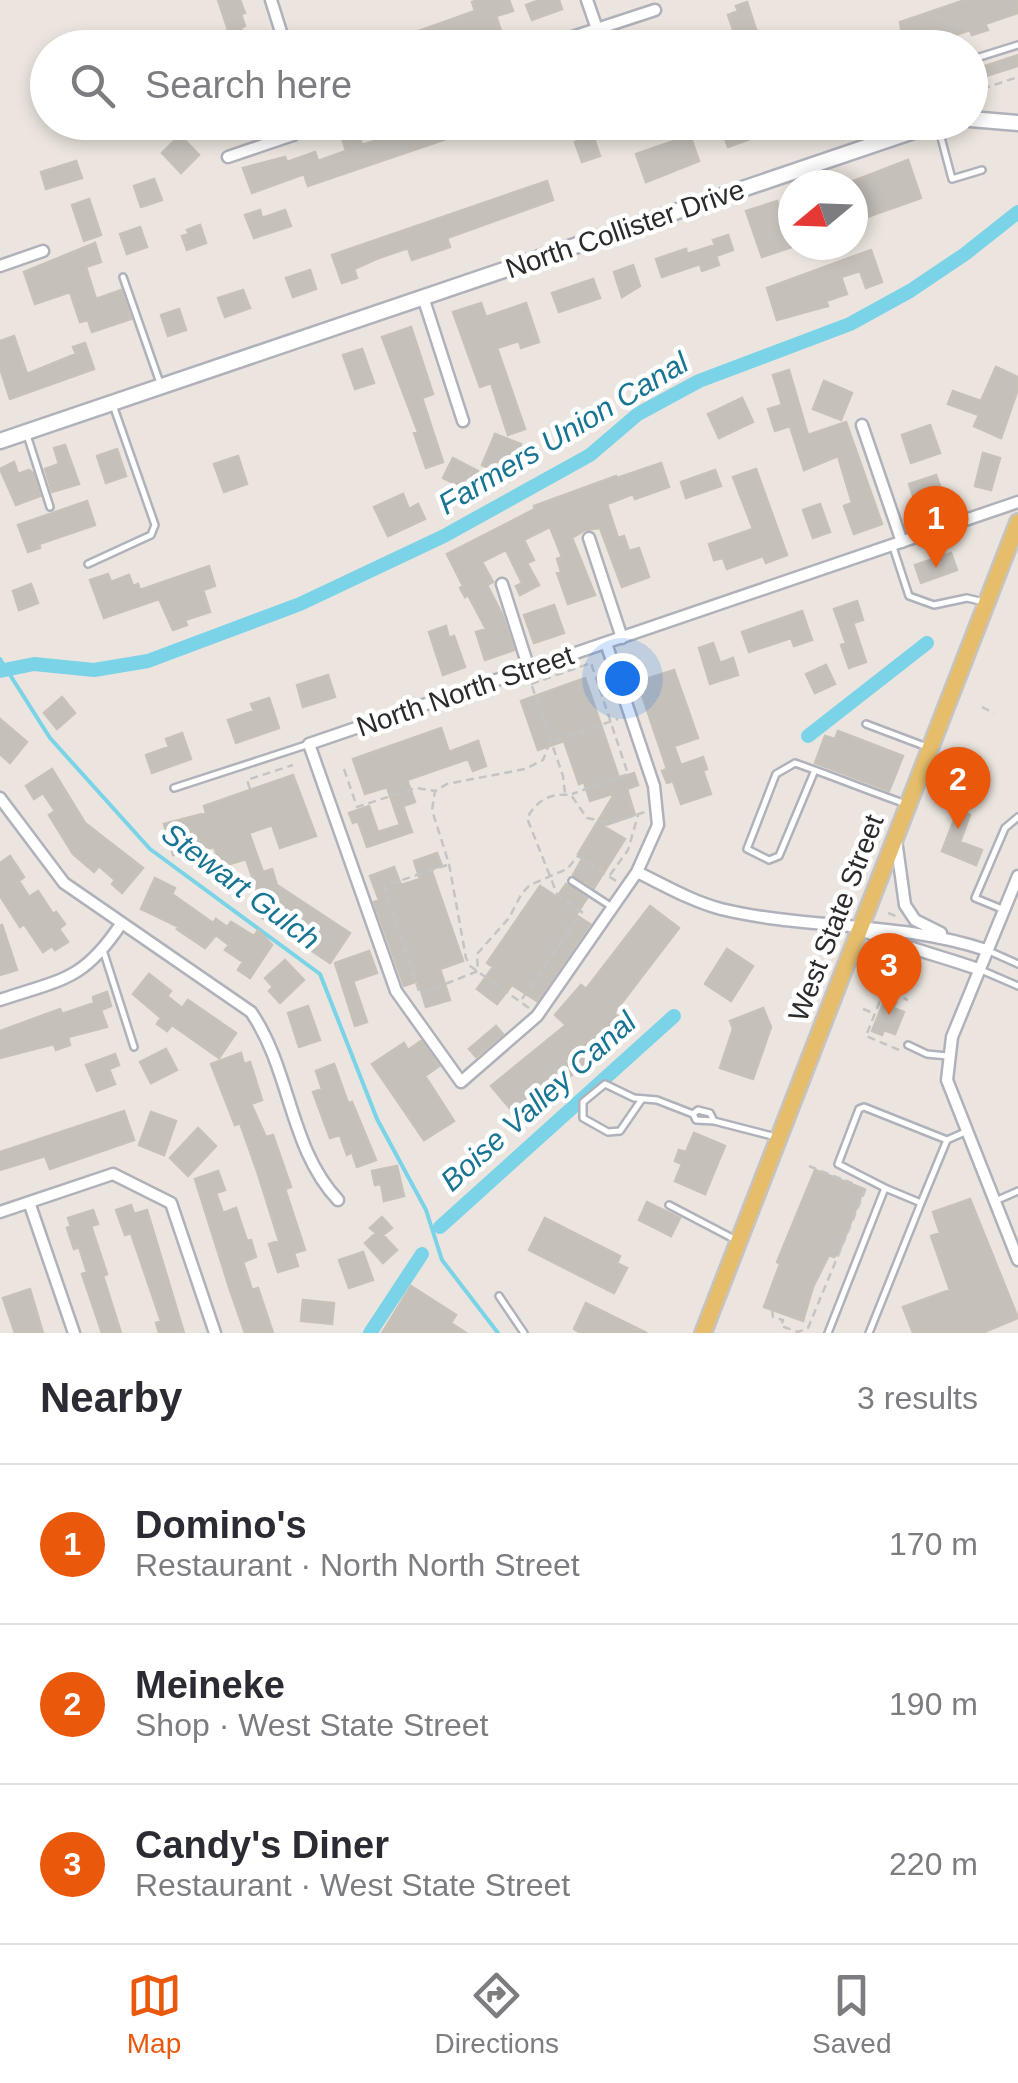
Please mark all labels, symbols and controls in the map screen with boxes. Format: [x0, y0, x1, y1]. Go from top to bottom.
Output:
search box [30, 30, 988, 140]
icon: search [65, 58, 120, 113]
text: Search here [145, 64, 352, 106]
north arrow [778, 170, 868, 260]
street label: North Collister Drive [502, 174, 748, 284]
water label: Farmers Union Canal [432, 345, 695, 521]
pin: 1 [904, 486, 968, 568]
street label: North North Street [353, 639, 578, 743]
your location [597, 653, 648, 704]
pin: 2 [926, 746, 990, 829]
street label: West State Street [782, 810, 890, 1026]
water label: Stewart Gulch [156, 816, 326, 956]
pin: 3 [856, 932, 922, 1015]
water label: Boise Valley Canal [434, 1004, 643, 1197]
text: Nearby [40, 1374, 182, 1421]
text: 3 results [857, 1380, 978, 1416]
text: Domino's [135, 1504, 307, 1546]
text: 1 [64, 1526, 81, 1562]
text: 170 m [889, 1526, 978, 1562]
text: Restaurant · North North Street [135, 1547, 580, 1583]
text: Meineke [135, 1664, 285, 1706]
text: 2 [64, 1686, 81, 1722]
text: 190 m [889, 1686, 978, 1722]
text: Shop · West State Street [135, 1707, 488, 1743]
text: Candy's Diner [135, 1824, 389, 1866]
text: 3 [64, 1846, 81, 1882]
text: 220 m [889, 1846, 978, 1882]
text: Restaurant · West State Street [135, 1867, 570, 1903]
tab: Map [127, 1968, 182, 2060]
tab: Directions [435, 1968, 559, 2060]
tab: Saved [812, 1968, 891, 2060]

